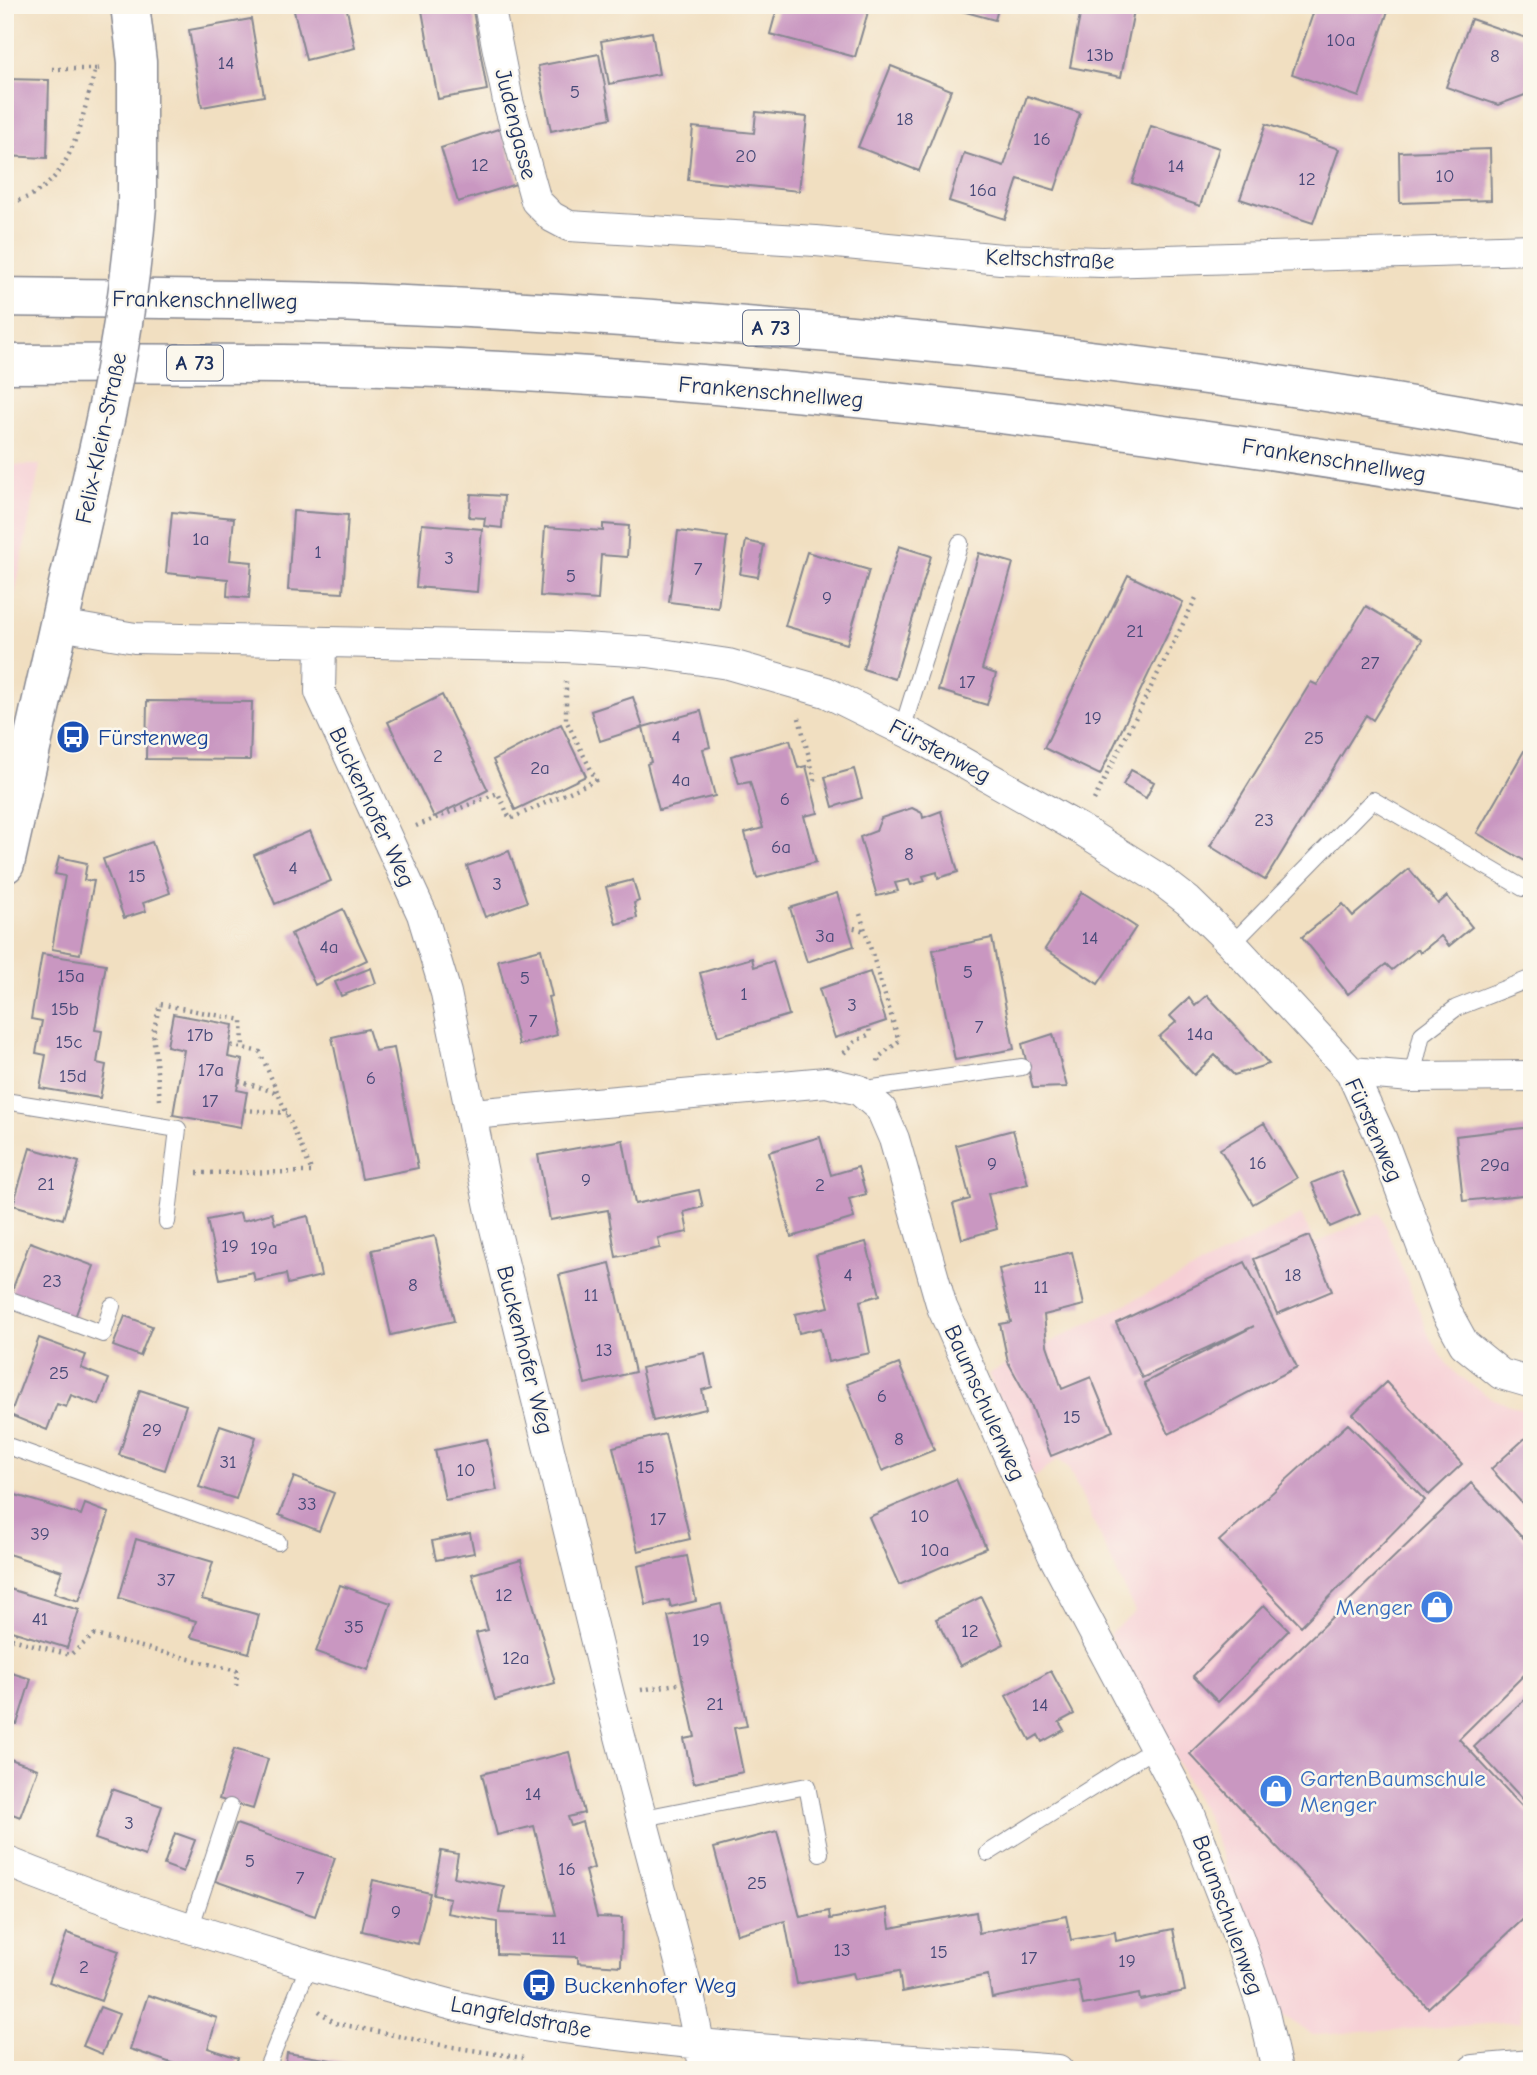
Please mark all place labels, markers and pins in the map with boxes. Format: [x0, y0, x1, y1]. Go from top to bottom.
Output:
bus stop icon: Fürstenweg [54, 718, 92, 756]
place label: Fürstenweg [98, 724, 209, 751]
shop icon: Menger [1418, 1588, 1456, 1626]
place label: Menger [1336, 1594, 1413, 1621]
place label: GartenBaumschule Menger [1300, 1765, 1486, 1818]
shop icon: GartenBaumschule Menger [1257, 1772, 1295, 1810]
bus stop icon: Buckenhofer Weg [520, 1966, 558, 2004]
place label: Buckenhofer Weg [564, 1972, 737, 1999]

